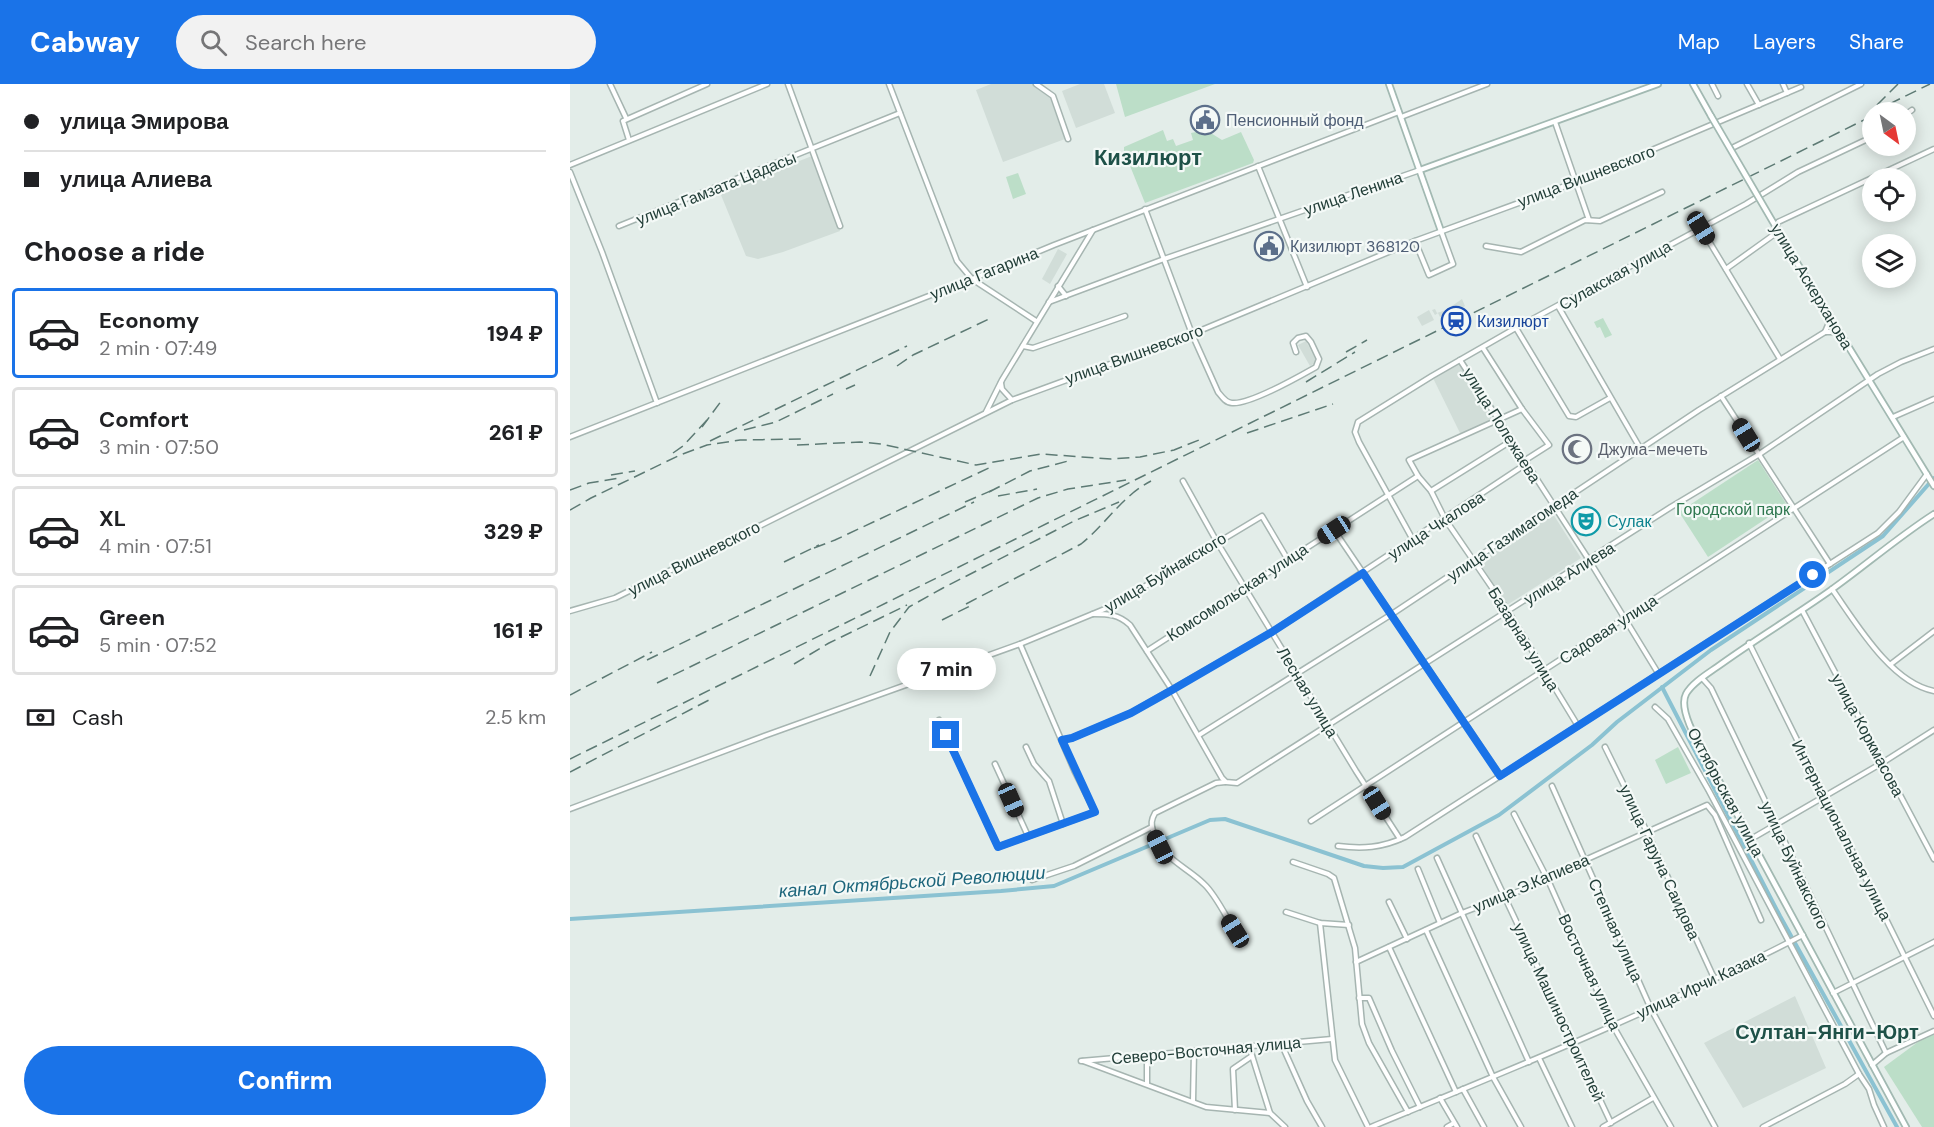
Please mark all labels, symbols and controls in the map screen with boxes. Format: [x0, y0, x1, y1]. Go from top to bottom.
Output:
search box [176, 15, 596, 69]
text: Cabway [30, 24, 140, 61]
icon: search [197, 26, 230, 59]
text: Search here [245, 28, 366, 57]
text: Map [1678, 28, 1720, 56]
text: Layers [1753, 28, 1816, 56]
text: Share [1849, 28, 1904, 56]
north arrow [1862, 102, 1916, 156]
map controls [1862, 102, 1916, 288]
public building icon: Пенсионный фонд [1189, 104, 1221, 136]
text: улица Эмирова [60, 107, 228, 136]
place label: Пенсионный фонд [1226, 110, 1364, 131]
street label: улица Вишневского [1515, 141, 1658, 212]
district label: Кизилюрт [1094, 143, 1202, 172]
street label: улица Гамзата Цадасы [633, 147, 799, 230]
text: улица Алиева [60, 165, 212, 194]
street label: улица Ленина [1301, 167, 1405, 220]
button: locate [1862, 168, 1916, 222]
car [1684, 208, 1718, 248]
street label: улица Аскерханова [1766, 219, 1858, 353]
public building icon: Кизилюрт 368120 [1253, 230, 1285, 262]
text: Choose a ride [24, 234, 205, 269]
button: layers [1862, 234, 1916, 288]
place label: Кизилюрт 368120 [1290, 236, 1420, 257]
street label: Сулакская улица [1555, 236, 1675, 315]
street label: улица Гагарина [927, 242, 1041, 305]
station icon: Кизилюрт [1440, 305, 1472, 337]
icon: car [27, 306, 81, 360]
text: Economy [99, 306, 199, 335]
place label: Кизилюрт [1477, 311, 1549, 332]
text: 194 ₽ [487, 319, 543, 348]
street label: улица Вишневского [1062, 320, 1206, 389]
text: 2 min · 07:49 [99, 335, 217, 361]
street label: улица Полежаева [1458, 364, 1546, 487]
icon: car [27, 405, 81, 459]
text: Comfort [99, 405, 189, 434]
car [1729, 415, 1763, 455]
text: 261 ₽ [489, 418, 543, 447]
mosque icon: Джума-мечеть [1561, 433, 1593, 465]
text: 3 min · 07:50 [99, 434, 219, 460]
place label: Джума-мечеть [1598, 439, 1708, 460]
street label: улица Газимагомеда [1443, 483, 1582, 586]
street label: улица Чкалова [1384, 486, 1489, 564]
park label: Городской парк [1676, 499, 1791, 520]
icon: car [27, 504, 81, 558]
text: XL [99, 504, 126, 533]
theatre icon: Сулак [1570, 505, 1602, 537]
place label: Сулак [1607, 511, 1652, 532]
car [1314, 513, 1354, 547]
street label: улица Вишневского [625, 516, 764, 601]
text: 329 ₽ [484, 517, 543, 546]
street label: улица Буйнакского [1100, 528, 1230, 617]
text: 4 min · 07:51 [99, 533, 212, 559]
street label: улица Алиева [1520, 537, 1619, 610]
street label: Комсомольская улица [1163, 539, 1312, 646]
route start [1799, 561, 1826, 588]
street label: Базарная улица [1483, 583, 1564, 695]
street label: Садовая улица [1555, 590, 1661, 669]
icon: car [27, 603, 81, 657]
text: Green [99, 603, 165, 632]
text: 161 ₽ [493, 616, 543, 645]
text: 5 min · 07:52 [99, 632, 217, 658]
street label: Лесная улица [1272, 643, 1343, 741]
callout: 7 min [896, 648, 995, 690]
text: 7 min [920, 656, 973, 682]
street label: улица Коркмасова [1826, 670, 1909, 801]
icon: cash [24, 701, 57, 734]
text: Cash [72, 703, 123, 732]
text: 2.5 km [485, 704, 546, 730]
route end [932, 721, 959, 748]
street label: Октябрьская улица [1683, 724, 1768, 860]
street label: Интернациональная улица [1787, 736, 1896, 924]
car [995, 780, 1027, 820]
street label: улица Гаруна Саидова [1614, 781, 1705, 943]
car [1360, 783, 1394, 823]
street label: улица Буйнакского [1756, 798, 1833, 933]
car [1144, 827, 1176, 867]
street label: улица Э.Капиева [1470, 849, 1593, 918]
water label: канал Октябрьской Революции [778, 861, 1046, 903]
street label: Степная улица [1583, 875, 1648, 985]
car [1218, 911, 1252, 951]
street label: Восточная улица [1553, 911, 1626, 1034]
street label: улица Машиностроителей [1508, 919, 1609, 1105]
street label: улица Ирчи Казака [1633, 945, 1769, 1024]
district label: Султан-Янги-Юрт [1735, 1019, 1919, 1045]
street label: Северо-Восточная улица [1110, 1032, 1302, 1069]
button: Confirm [24, 1046, 546, 1115]

